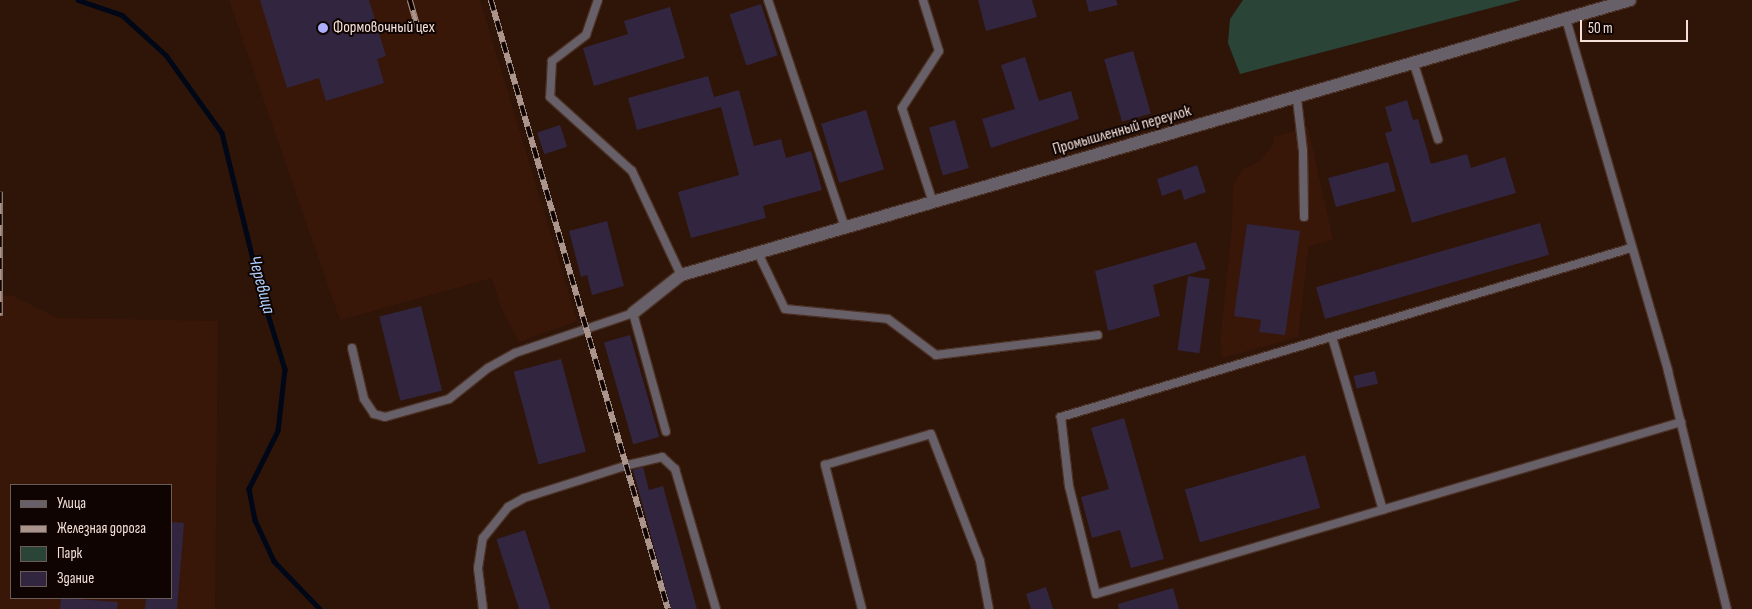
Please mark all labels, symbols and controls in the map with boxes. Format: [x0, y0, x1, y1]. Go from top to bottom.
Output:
scale bar [1582, 10, 1690, 42]
place label: Формовочный цех [333, 18, 435, 38]
text: 50 m [1588, 19, 1613, 38]
marker: Формовочный цех [317, 22, 329, 34]
street label: Промышленный переулок [1051, 102, 1193, 160]
water label: Черевица [243, 254, 279, 316]
legend [10, 484, 172, 599]
text: Улица [57, 494, 86, 513]
text: Железная дорога [57, 519, 146, 538]
text: Парк [57, 544, 82, 563]
text: Здание [57, 569, 94, 588]

